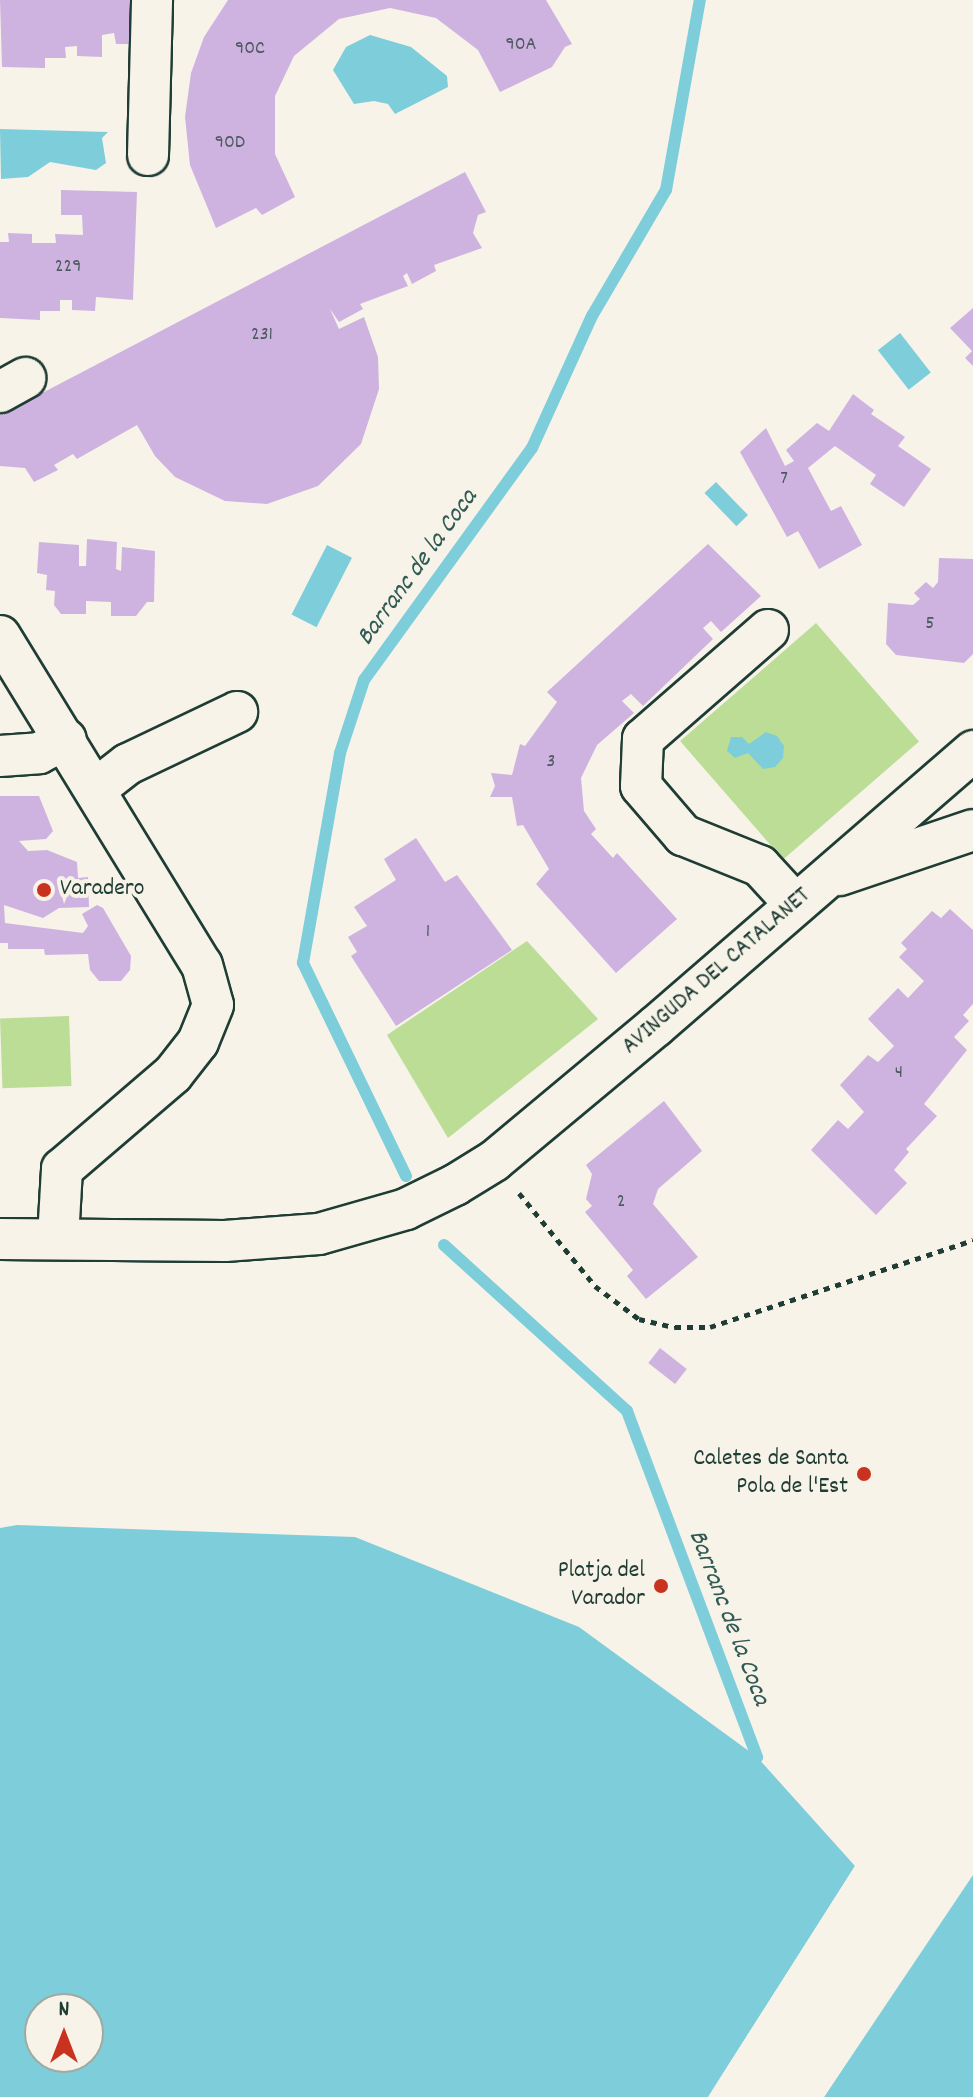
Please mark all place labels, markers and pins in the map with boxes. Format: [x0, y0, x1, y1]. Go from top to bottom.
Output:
place label: Varadero [60, 876, 144, 904]
marker: Varadero [35, 881, 53, 899]
place label: Caletes de Santa Pola de l'Est [693, 1446, 848, 1502]
marker: Caletes de Santa Pola de l'Est [855, 1465, 873, 1483]
place label: Platja del Varador [558, 1558, 645, 1614]
marker: Platja del Varador [652, 1577, 670, 1595]

